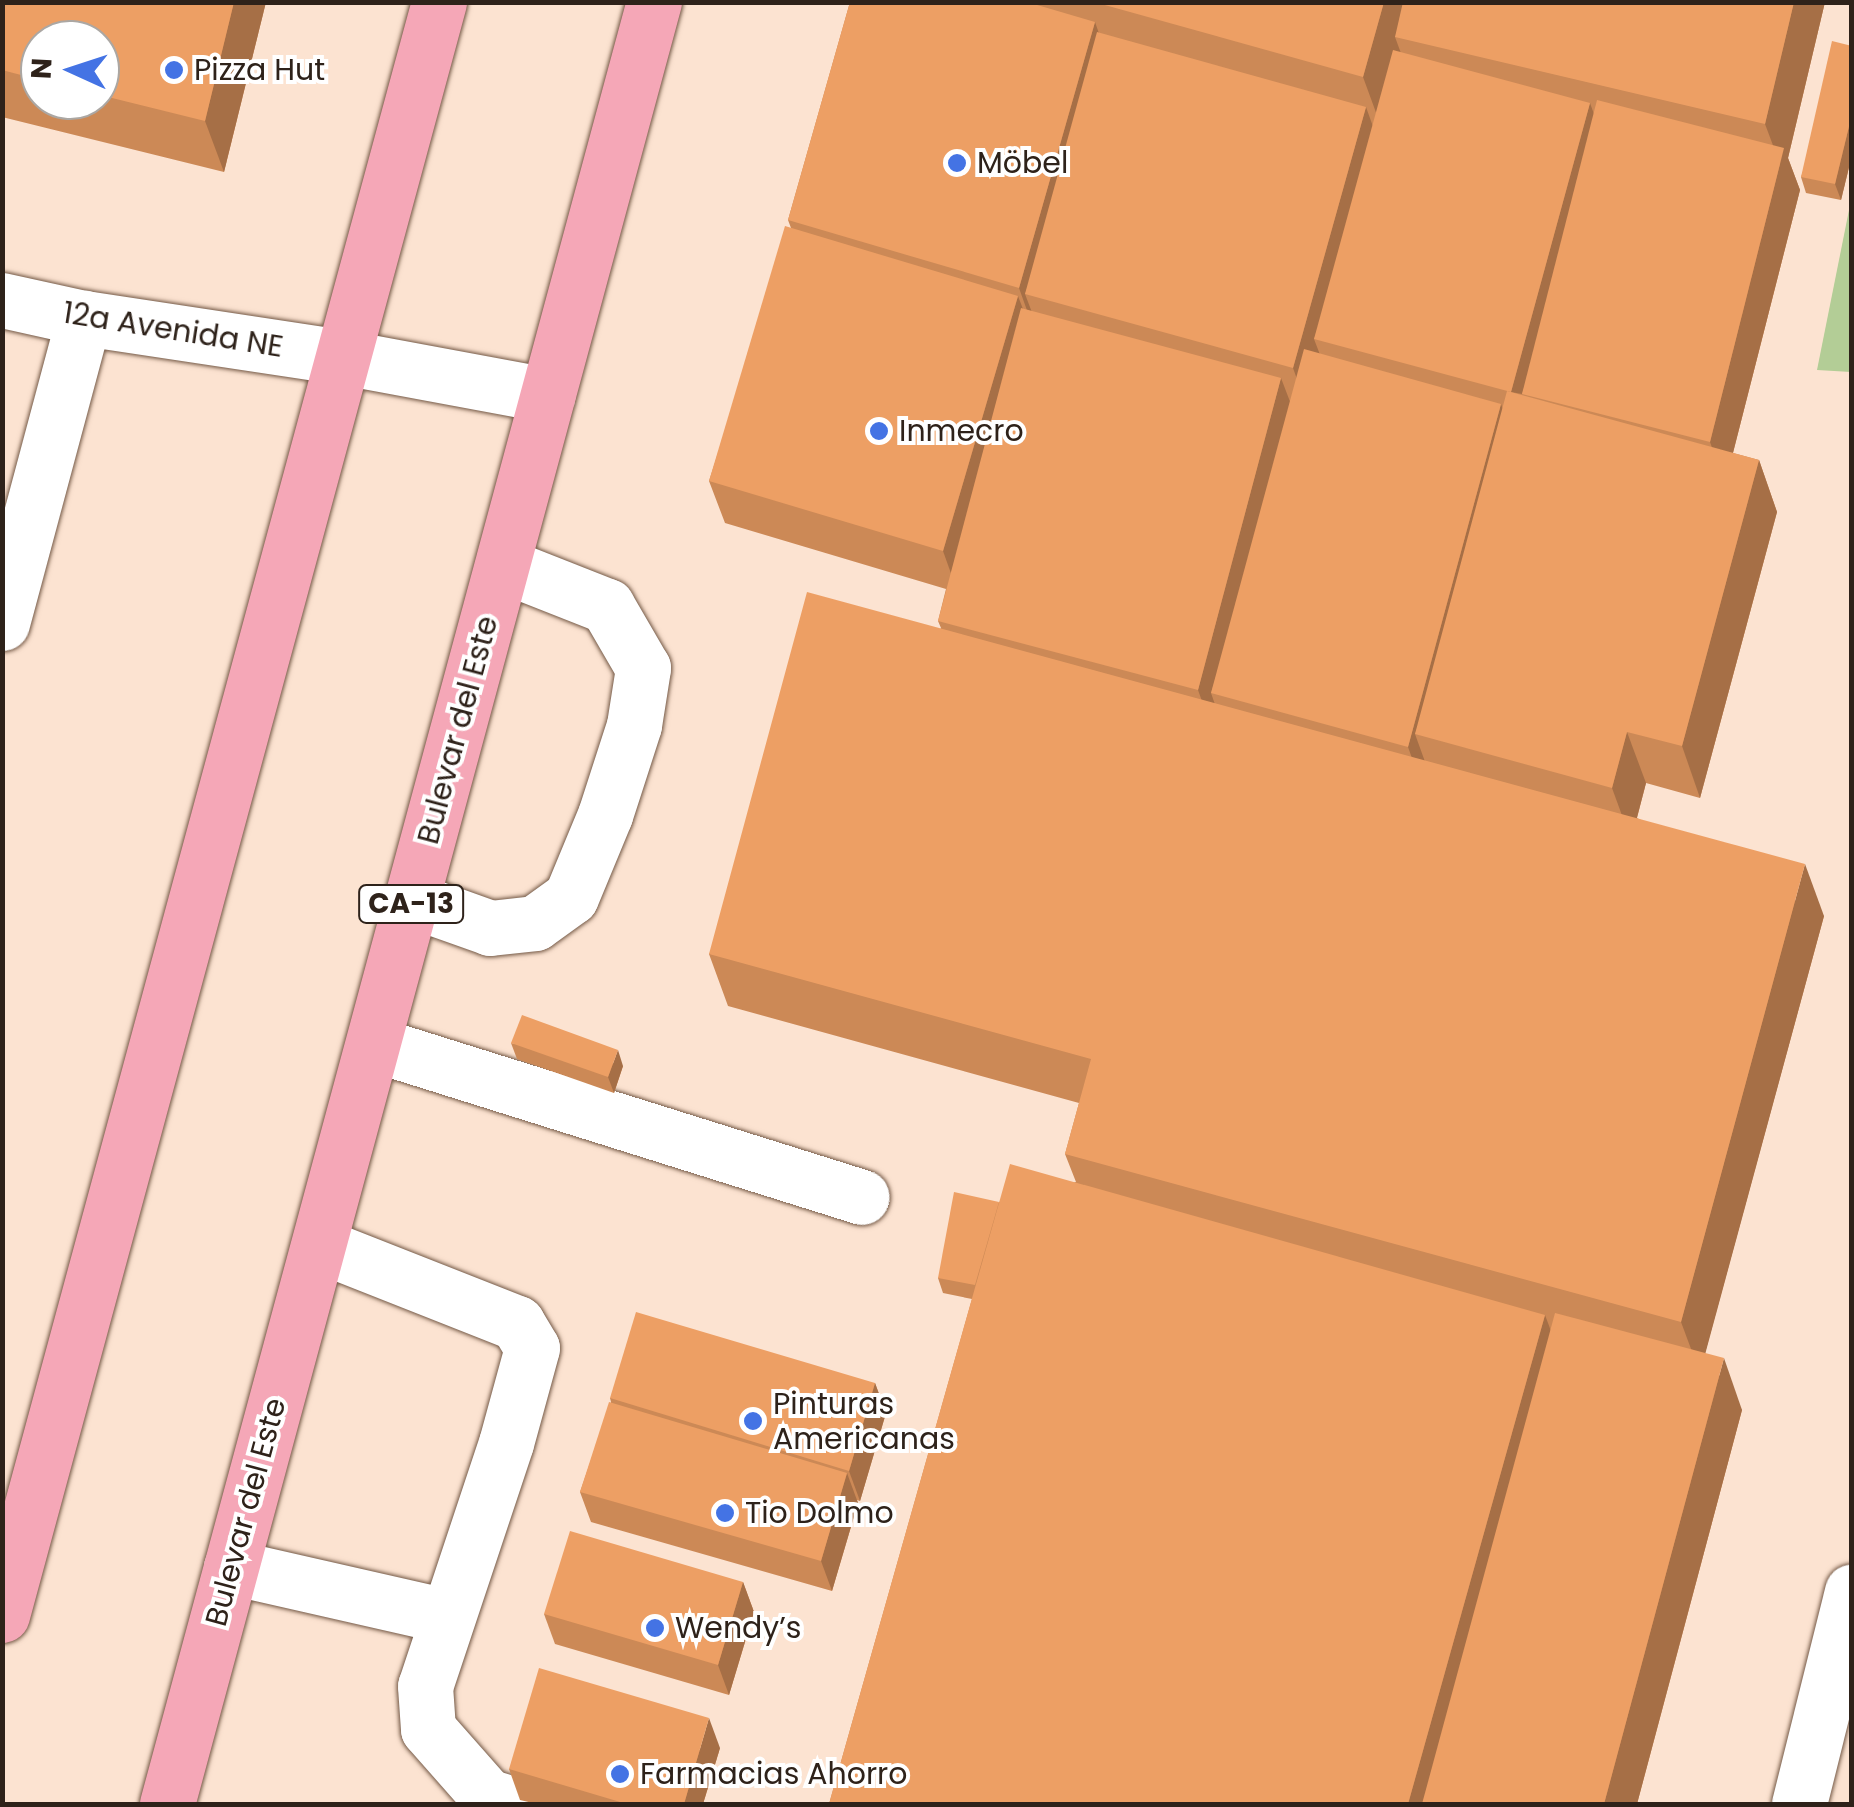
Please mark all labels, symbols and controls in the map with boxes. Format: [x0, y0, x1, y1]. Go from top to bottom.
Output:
north arrow [20, 20, 120, 120]
place label: Pizza Hut [194, 52, 325, 88]
text: N [22, 57, 62, 80]
marker: Pizza Hut [163, 59, 185, 81]
place label: Möbel [977, 145, 1068, 181]
marker: Möbel [946, 152, 968, 174]
street label: 12a Avenida NE [60, 295, 286, 365]
place label: Inmecro [899, 413, 1024, 449]
marker: Inmecro [868, 420, 890, 442]
street label: Bulevar del Este [410, 612, 506, 848]
road number: CA-13 [356, 881, 466, 927]
place label: Pinturas Americanas [773, 1386, 955, 1456]
street label: Bulevar del Este [198, 1394, 294, 1630]
marker: Pinturas Americanas [742, 1410, 764, 1432]
place label: Tio Dolmo [745, 1495, 894, 1531]
marker: Tio Dolmo [714, 1502, 736, 1524]
place label: Wendy’s [675, 1610, 801, 1646]
marker: Wendy’s [644, 1617, 666, 1639]
place label: Farmacias Ahorro [640, 1756, 908, 1792]
marker: Farmacias Ahorro [609, 1763, 631, 1785]

